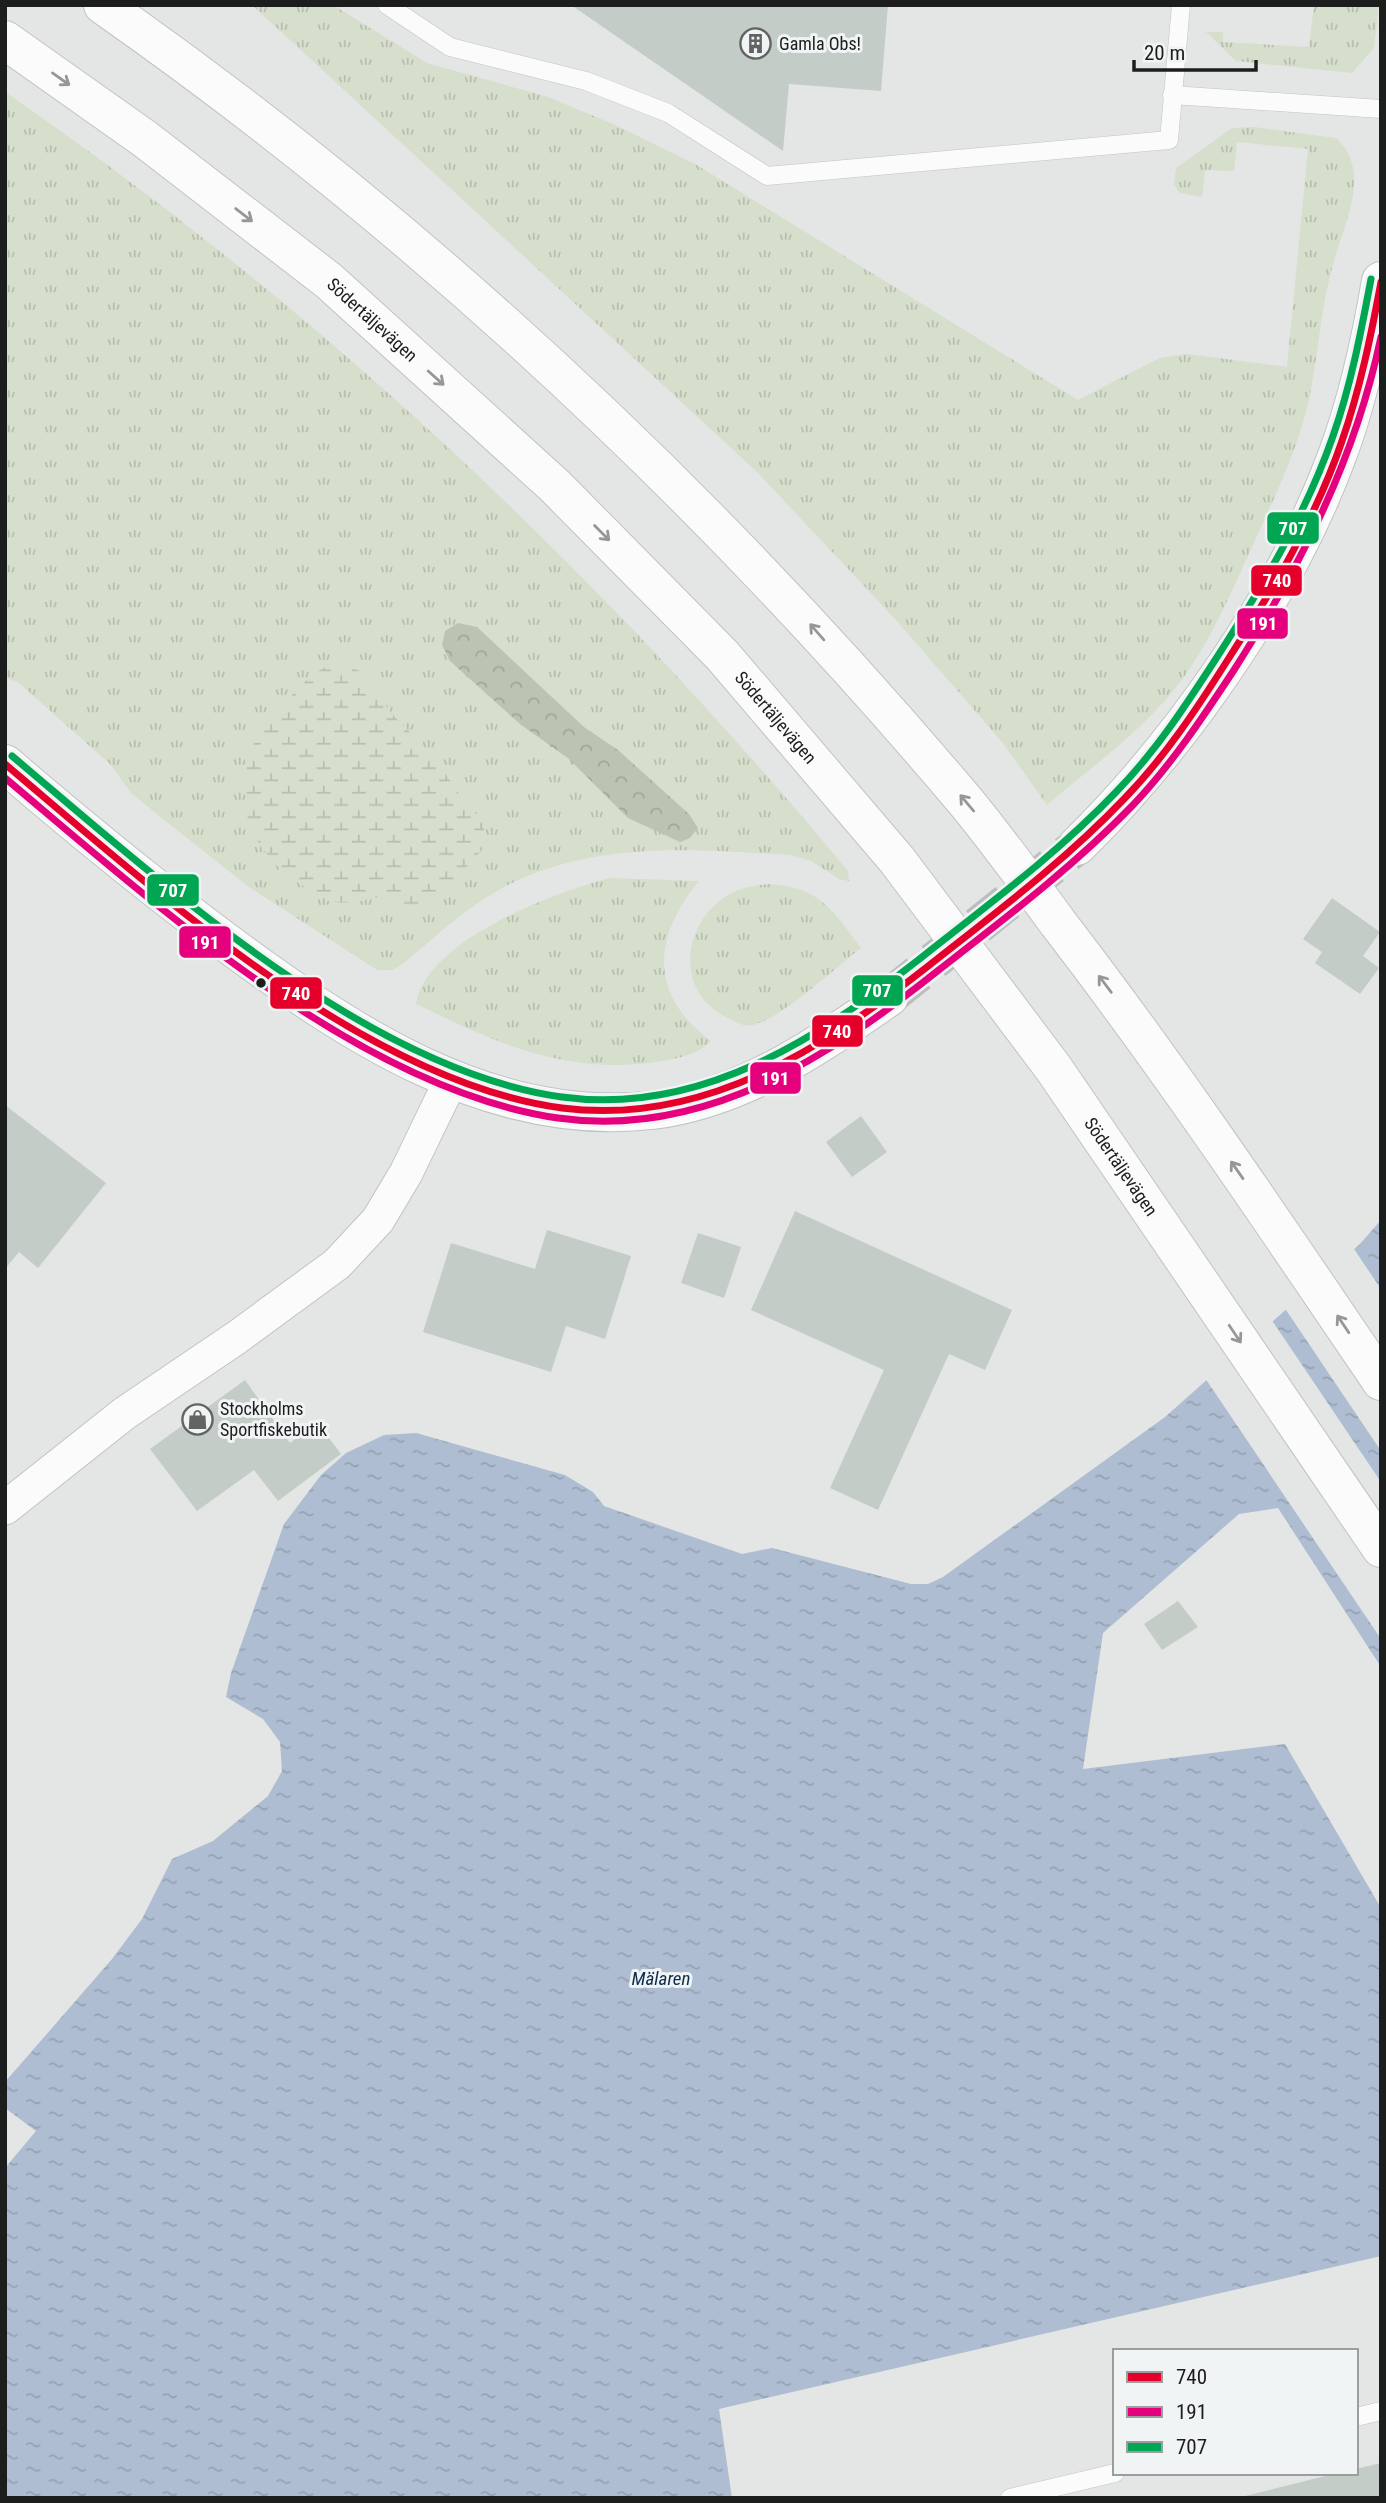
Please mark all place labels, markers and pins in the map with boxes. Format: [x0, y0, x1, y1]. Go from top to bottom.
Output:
building icon: Gamla Obs! [739, 27, 773, 61]
place label: Gamla Obs! [779, 33, 861, 54]
unlabelled marker [254, 976, 268, 990]
place label: Stockholms Sportfiskebutik [220, 1398, 327, 1440]
shop icon: Stockholms Sportfiskebutik [180, 1402, 214, 1436]

